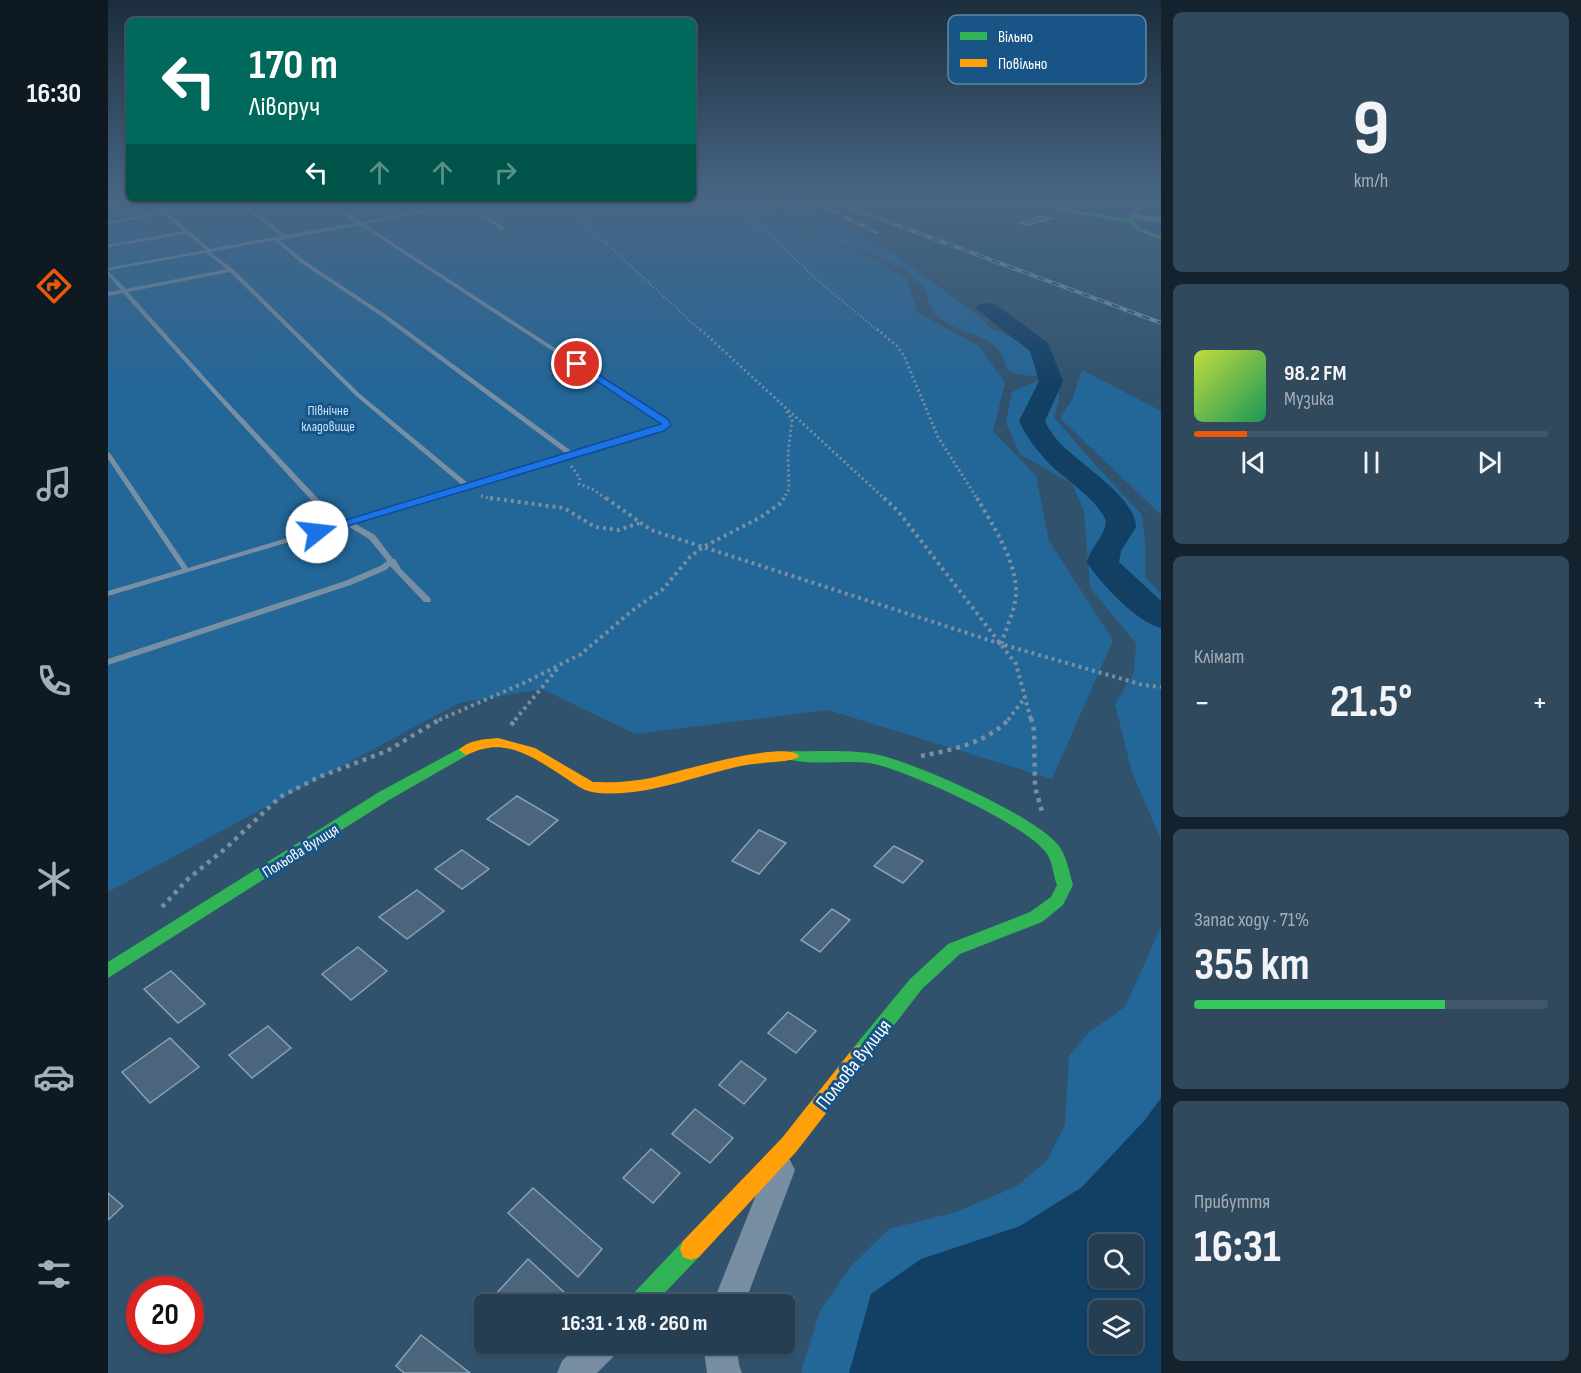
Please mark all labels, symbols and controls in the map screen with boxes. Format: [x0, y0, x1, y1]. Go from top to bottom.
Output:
legend [948, 15, 1146, 84]
text: Вільно [998, 28, 1033, 47]
text: 170 m [249, 40, 338, 91]
icon: left [150, 42, 228, 120]
text: Повільно [998, 55, 1048, 74]
text: 16:30 [27, 78, 81, 110]
text: 9 [1353, 83, 1389, 176]
text: Ліворуч [249, 91, 320, 123]
icon: left [300, 156, 333, 189]
icon: ahead [363, 156, 396, 189]
icon: ahead [426, 156, 459, 189]
icon: right [489, 156, 522, 189]
text: km/h [1354, 169, 1388, 193]
icon: directions [33, 265, 75, 307]
pin [551, 338, 602, 389]
icon: arrive [560, 347, 593, 380]
text: 98.2 FM [1284, 360, 1346, 387]
text: Музика [1284, 387, 1334, 411]
park label: Північне кладовище [301, 402, 355, 435]
icon: previous [1237, 446, 1270, 479]
icon: pause [1355, 446, 1388, 479]
icon: next [1473, 446, 1506, 479]
icon: music [33, 463, 75, 505]
position arrow [285, 500, 349, 564]
text: Клімат [1194, 645, 1244, 669]
icon: phone [33, 660, 75, 702]
text: 21.5° [1330, 675, 1412, 730]
text: − [1194, 683, 1210, 723]
text: + [1532, 683, 1548, 723]
street label: Польова вулиця [259, 820, 342, 882]
icon: climate [33, 858, 75, 900]
text: Запас ходу · 71% [1194, 908, 1309, 932]
text: 355 km [1194, 938, 1310, 993]
street label: Польова вулиця [811, 1015, 896, 1115]
icon: car [33, 1056, 75, 1098]
text: Прибуття [1194, 1190, 1270, 1214]
text: 16:31 [1194, 1220, 1281, 1275]
map controls [1089, 1234, 1143, 1354]
button: search [1089, 1234, 1143, 1288]
icon: filters [33, 1253, 75, 1295]
speed limit sign: 20 [126, 1276, 204, 1354]
button: layers [1089, 1300, 1143, 1354]
text: 16:31 · 1 хв · 260 m [562, 1310, 707, 1337]

